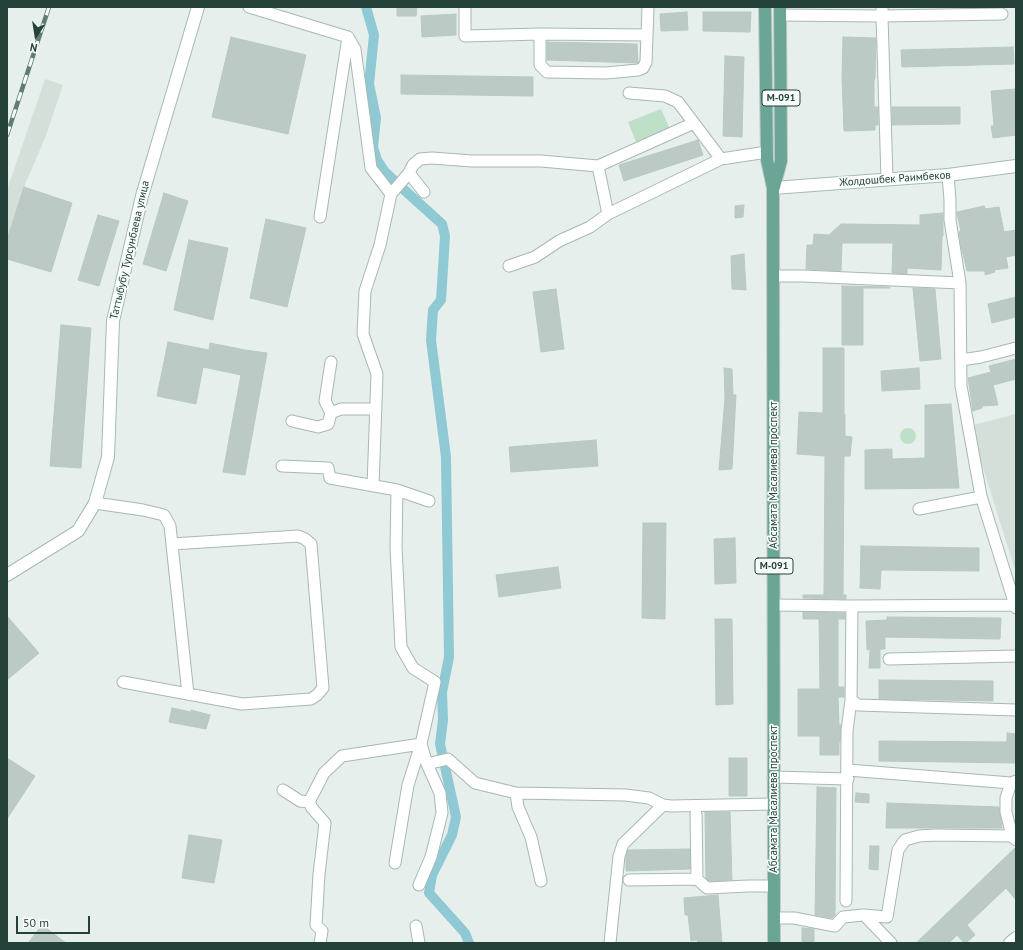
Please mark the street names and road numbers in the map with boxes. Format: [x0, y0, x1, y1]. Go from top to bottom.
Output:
road number: М-091 [762, 90, 800, 106]
street label: Жолдошбек Раимбеков [839, 169, 951, 189]
street label: Таттыбубу Турсунбаева улица [108, 179, 152, 321]
street label: Абсамата Масалиева проспект [767, 401, 781, 549]
road number: М-091 [755, 558, 793, 574]
street label: Абсамата Масалиева проспект [767, 725, 781, 873]

